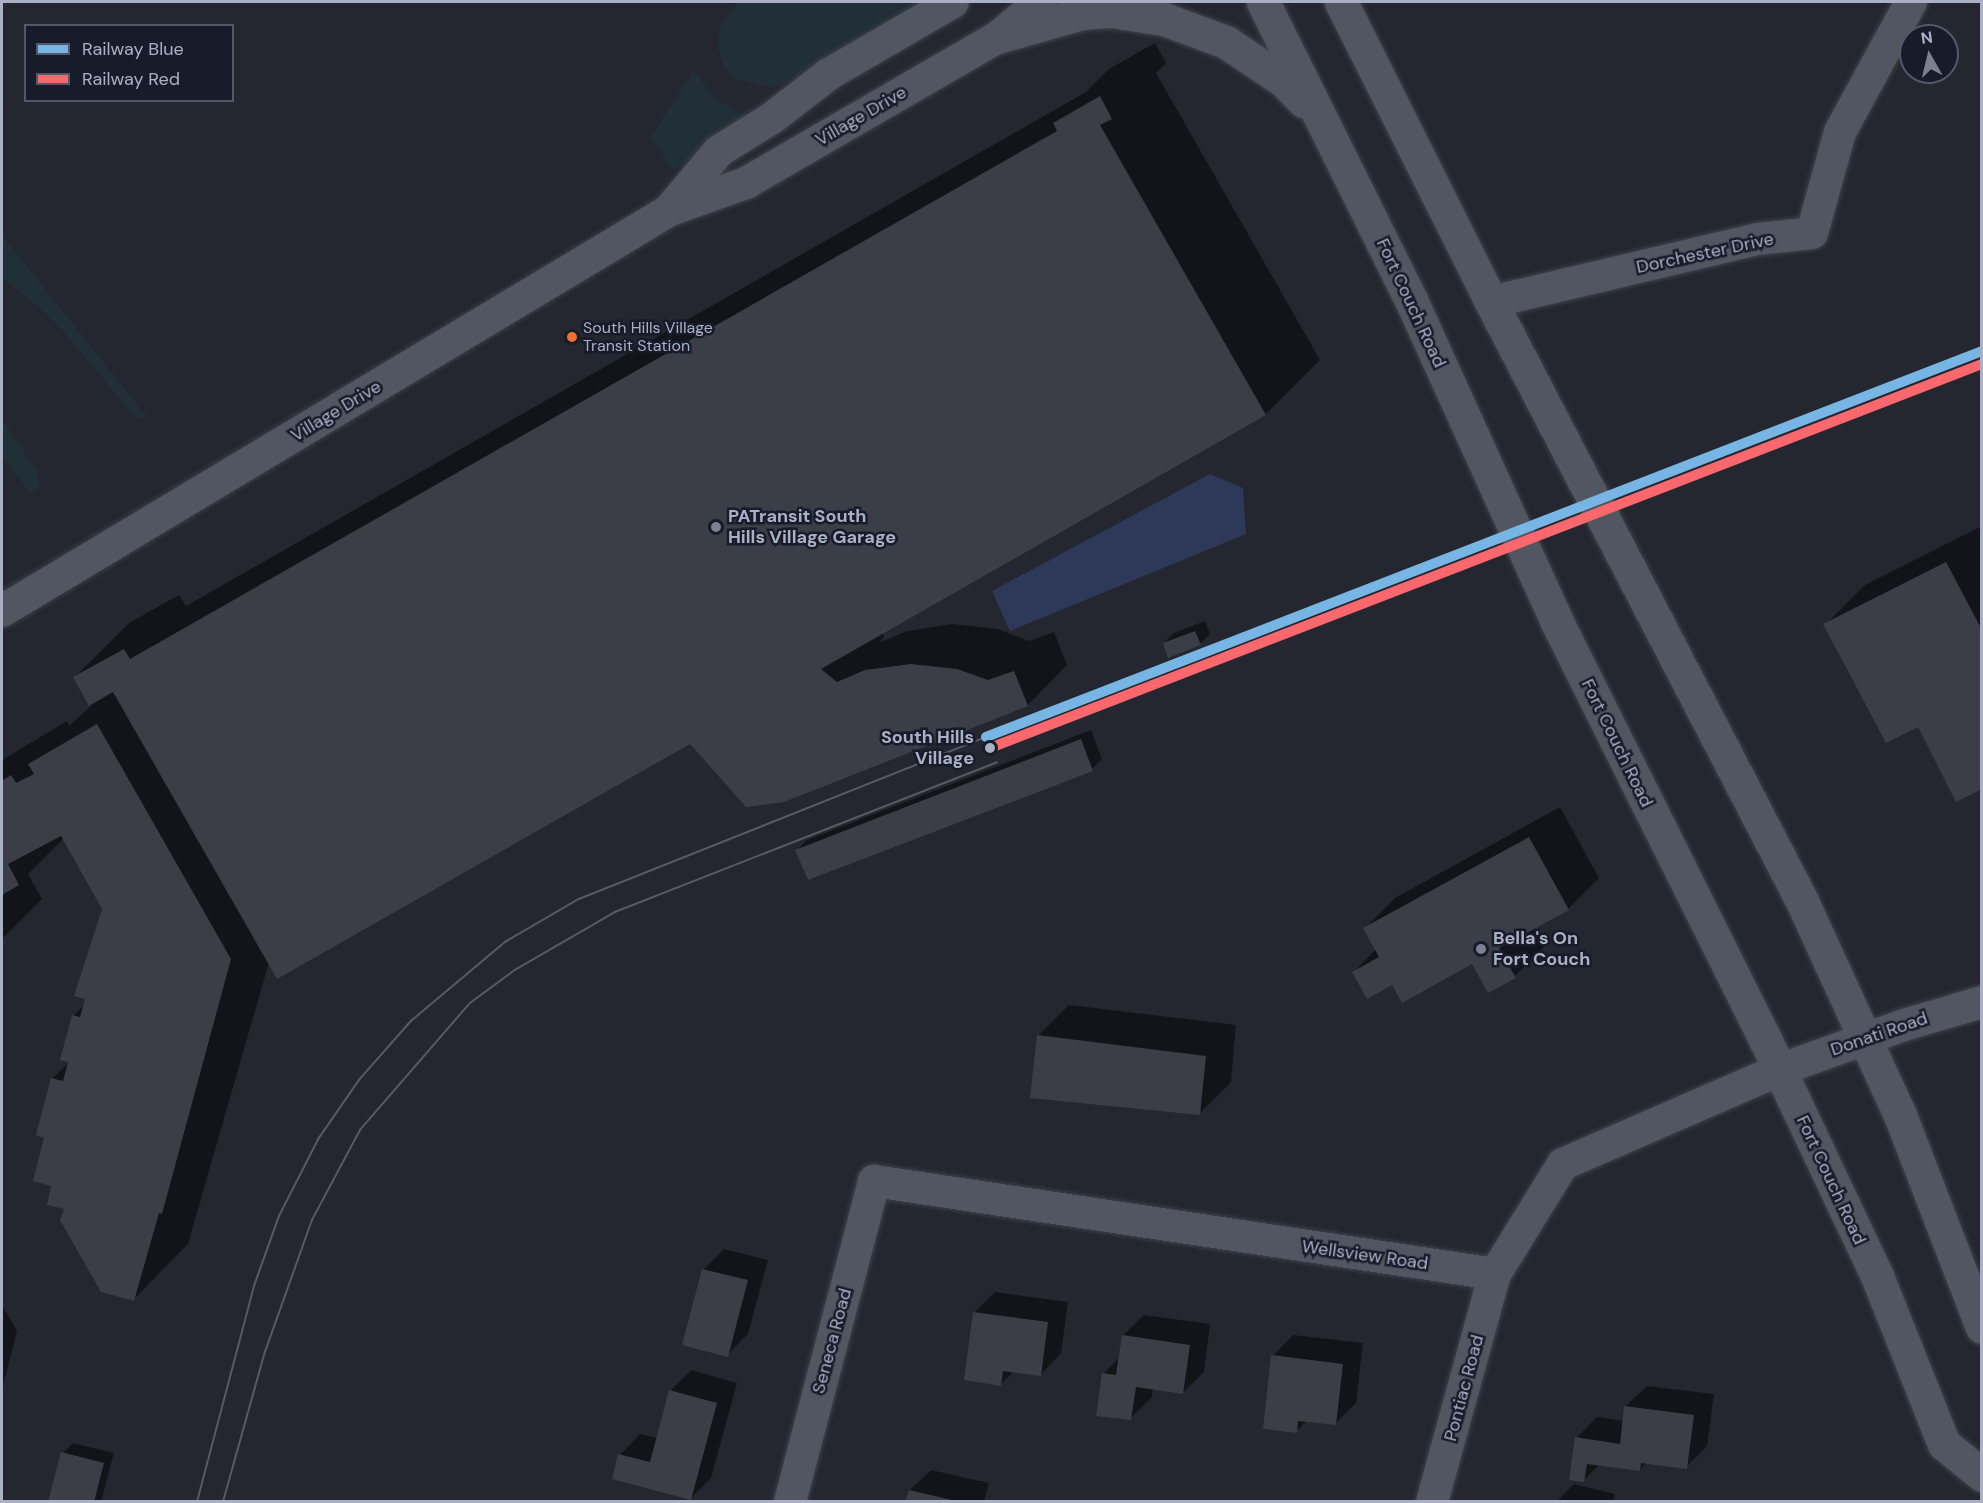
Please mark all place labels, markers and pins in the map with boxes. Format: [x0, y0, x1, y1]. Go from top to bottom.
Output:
place label: South Hills Village Transit Station [583, 318, 713, 356]
marker: South Hills Village Transit Station [566, 331, 578, 343]
place label: PATransit South Hills Village Garage [728, 506, 896, 548]
marker: PATransit South Hills Village Garage [709, 520, 723, 534]
place label: South Hills Village [881, 727, 974, 770]
marker: South Hills Village [979, 737, 1001, 759]
place label: Bella's On Fort Couch [1493, 928, 1590, 970]
marker: Bella's On Fort Couch [1474, 942, 1488, 956]

